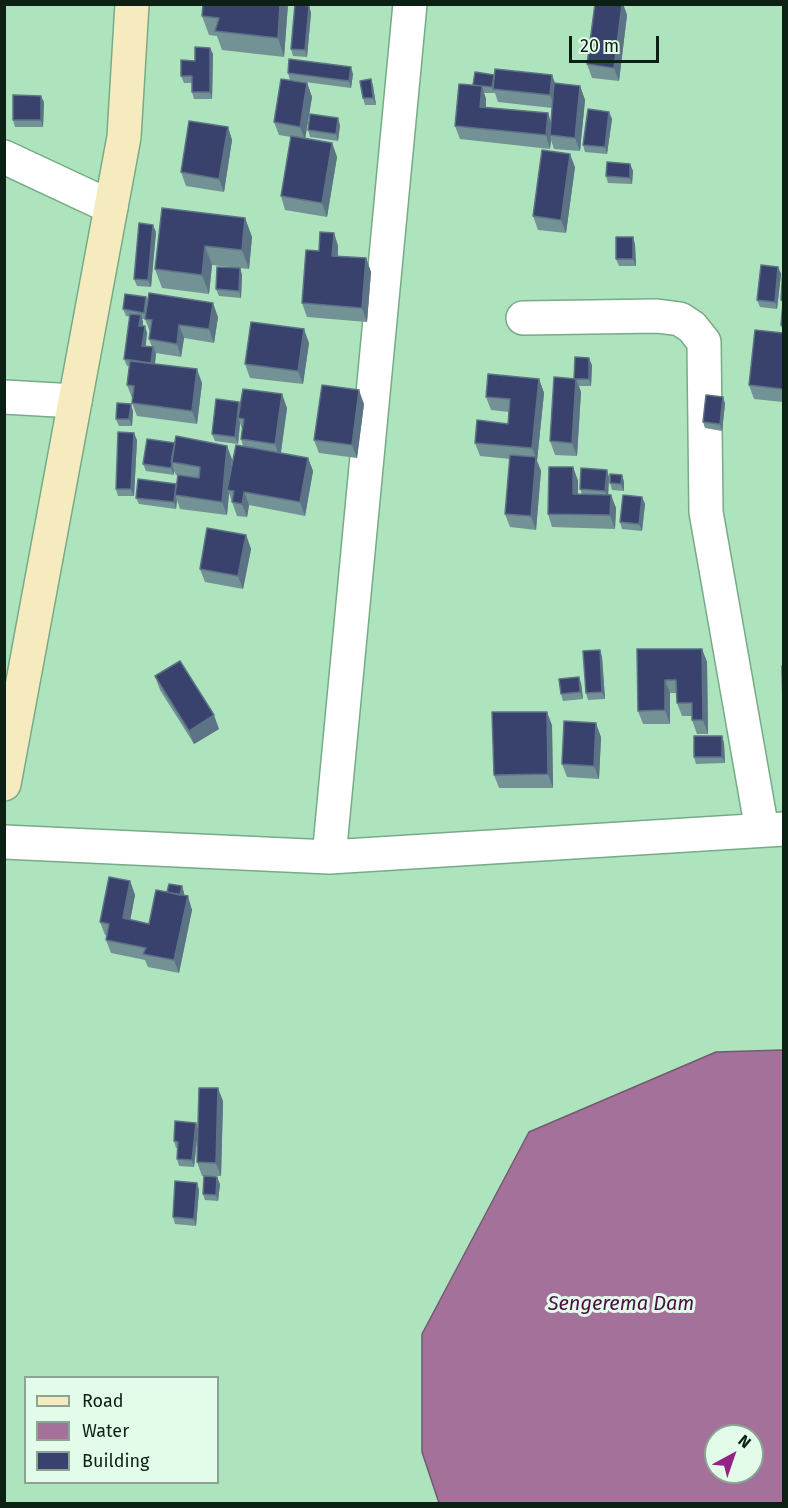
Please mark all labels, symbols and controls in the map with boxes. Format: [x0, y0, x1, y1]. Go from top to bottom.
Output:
scale bar [572, 24, 662, 62]
text: 20 m [580, 35, 619, 57]
water label: Sengerema Dam [548, 1292, 694, 1316]
legend [24, 1376, 219, 1484]
text: Road [82, 1390, 124, 1412]
text: Water [82, 1420, 129, 1442]
north arrow [704, 1424, 764, 1484]
text: N [734, 1431, 755, 1452]
text: Building [82, 1450, 149, 1472]

